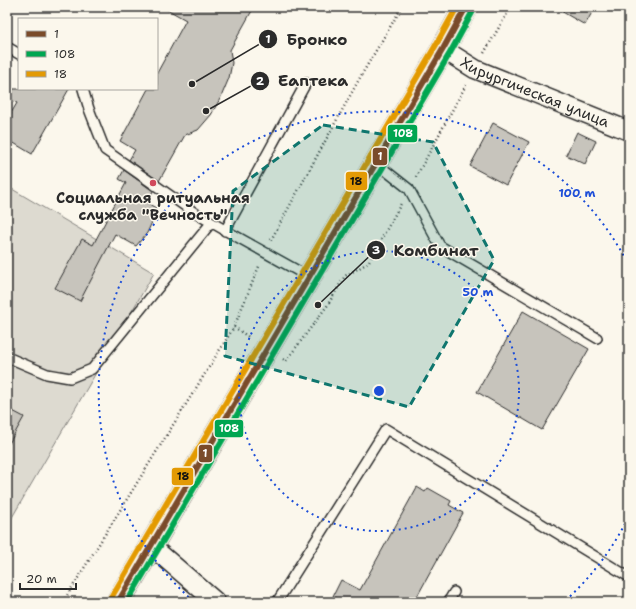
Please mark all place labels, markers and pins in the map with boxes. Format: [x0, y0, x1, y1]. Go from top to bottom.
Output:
callout: Бронко [258, 25, 355, 53]
callout: Еаптека [250, 67, 356, 95]
marker: Социальная ритуальная служба "Вечность" [148, 178, 158, 188]
place label: Социальная ритуальная служба "Вечность" [56, 188, 250, 225]
callout: Комбинат [366, 236, 487, 264]
centre of rings [372, 384, 386, 398]

